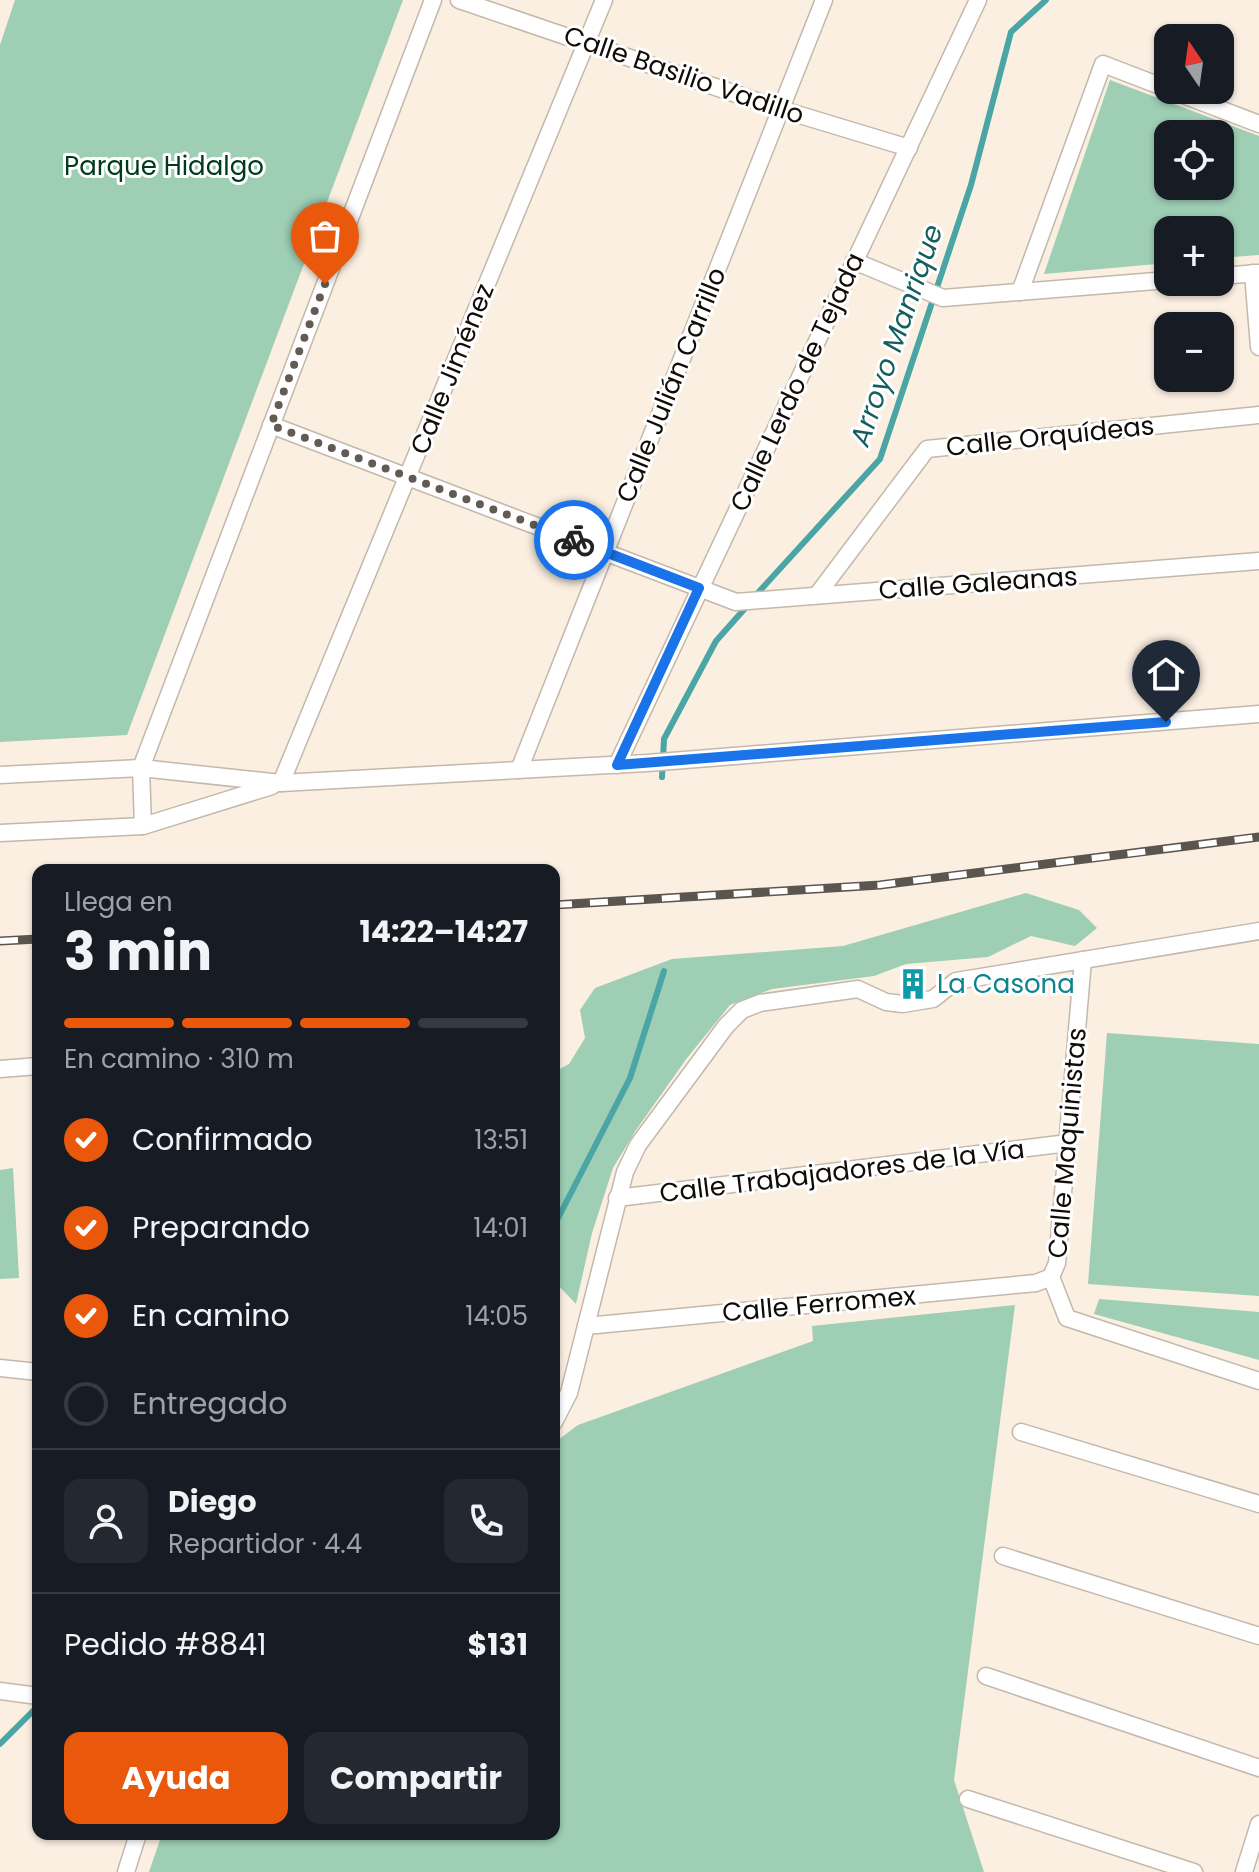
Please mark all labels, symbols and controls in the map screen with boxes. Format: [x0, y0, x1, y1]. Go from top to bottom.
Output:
street label: Calle Basilio Vadillo [559, 17, 809, 133]
north arrow [1154, 24, 1234, 104]
map controls [1154, 24, 1234, 392]
button: locate [1154, 120, 1234, 200]
park label: Parque Hidalgo [64, 148, 264, 184]
pin [291, 202, 359, 284]
icon: bag [303, 214, 347, 258]
button: + [1154, 216, 1234, 296]
water label: Arroyo Manrique [840, 219, 953, 452]
street label: Calle Lerdo de Tejada [721, 247, 873, 517]
street label: Calle Julián Carrillo [607, 262, 735, 508]
street label: Calle Jiménez [401, 278, 503, 460]
button: − [1154, 312, 1234, 392]
street label: Calle Orquídeas [944, 407, 1156, 465]
courier [534, 500, 614, 580]
icon: bike [552, 518, 596, 562]
street label: Calle Galeanas [877, 558, 1079, 608]
pin [1132, 640, 1200, 722]
icon: home [1144, 652, 1188, 696]
text: Llega en [64, 884, 173, 920]
text: 14:22–14:27 [359, 910, 528, 953]
text: 3 min [64, 915, 212, 988]
place label: La Casona [937, 966, 1075, 1002]
building icon: La Casona [896, 967, 930, 1001]
street label: Calle Maquinistas [1039, 1026, 1095, 1260]
text: En camino · 310 m [64, 1041, 294, 1077]
icon: check [64, 1118, 108, 1162]
text: Confirmado [132, 1118, 313, 1161]
text: 13:51 [474, 1122, 528, 1158]
street label: Calle Trabajadores de la Vía [657, 1131, 1027, 1211]
icon: check [64, 1206, 108, 1250]
text: Preparando [132, 1206, 310, 1249]
text: 14:01 [473, 1210, 528, 1246]
street label: Calle Ferromex [721, 1278, 918, 1330]
icon: check [64, 1294, 108, 1338]
text: En camino [132, 1294, 290, 1337]
text: 14:05 [465, 1298, 528, 1334]
text: Entregado [132, 1382, 287, 1425]
button: person [64, 1479, 148, 1563]
button: phone [444, 1479, 528, 1563]
text: Diego [168, 1480, 257, 1523]
text: Repartidor · 4.4 [168, 1526, 362, 1562]
text: Pedido #8841 [64, 1623, 267, 1666]
text: $131 [468, 1623, 528, 1666]
button: Ayuda [64, 1732, 288, 1824]
button: Compartir [304, 1732, 528, 1824]

